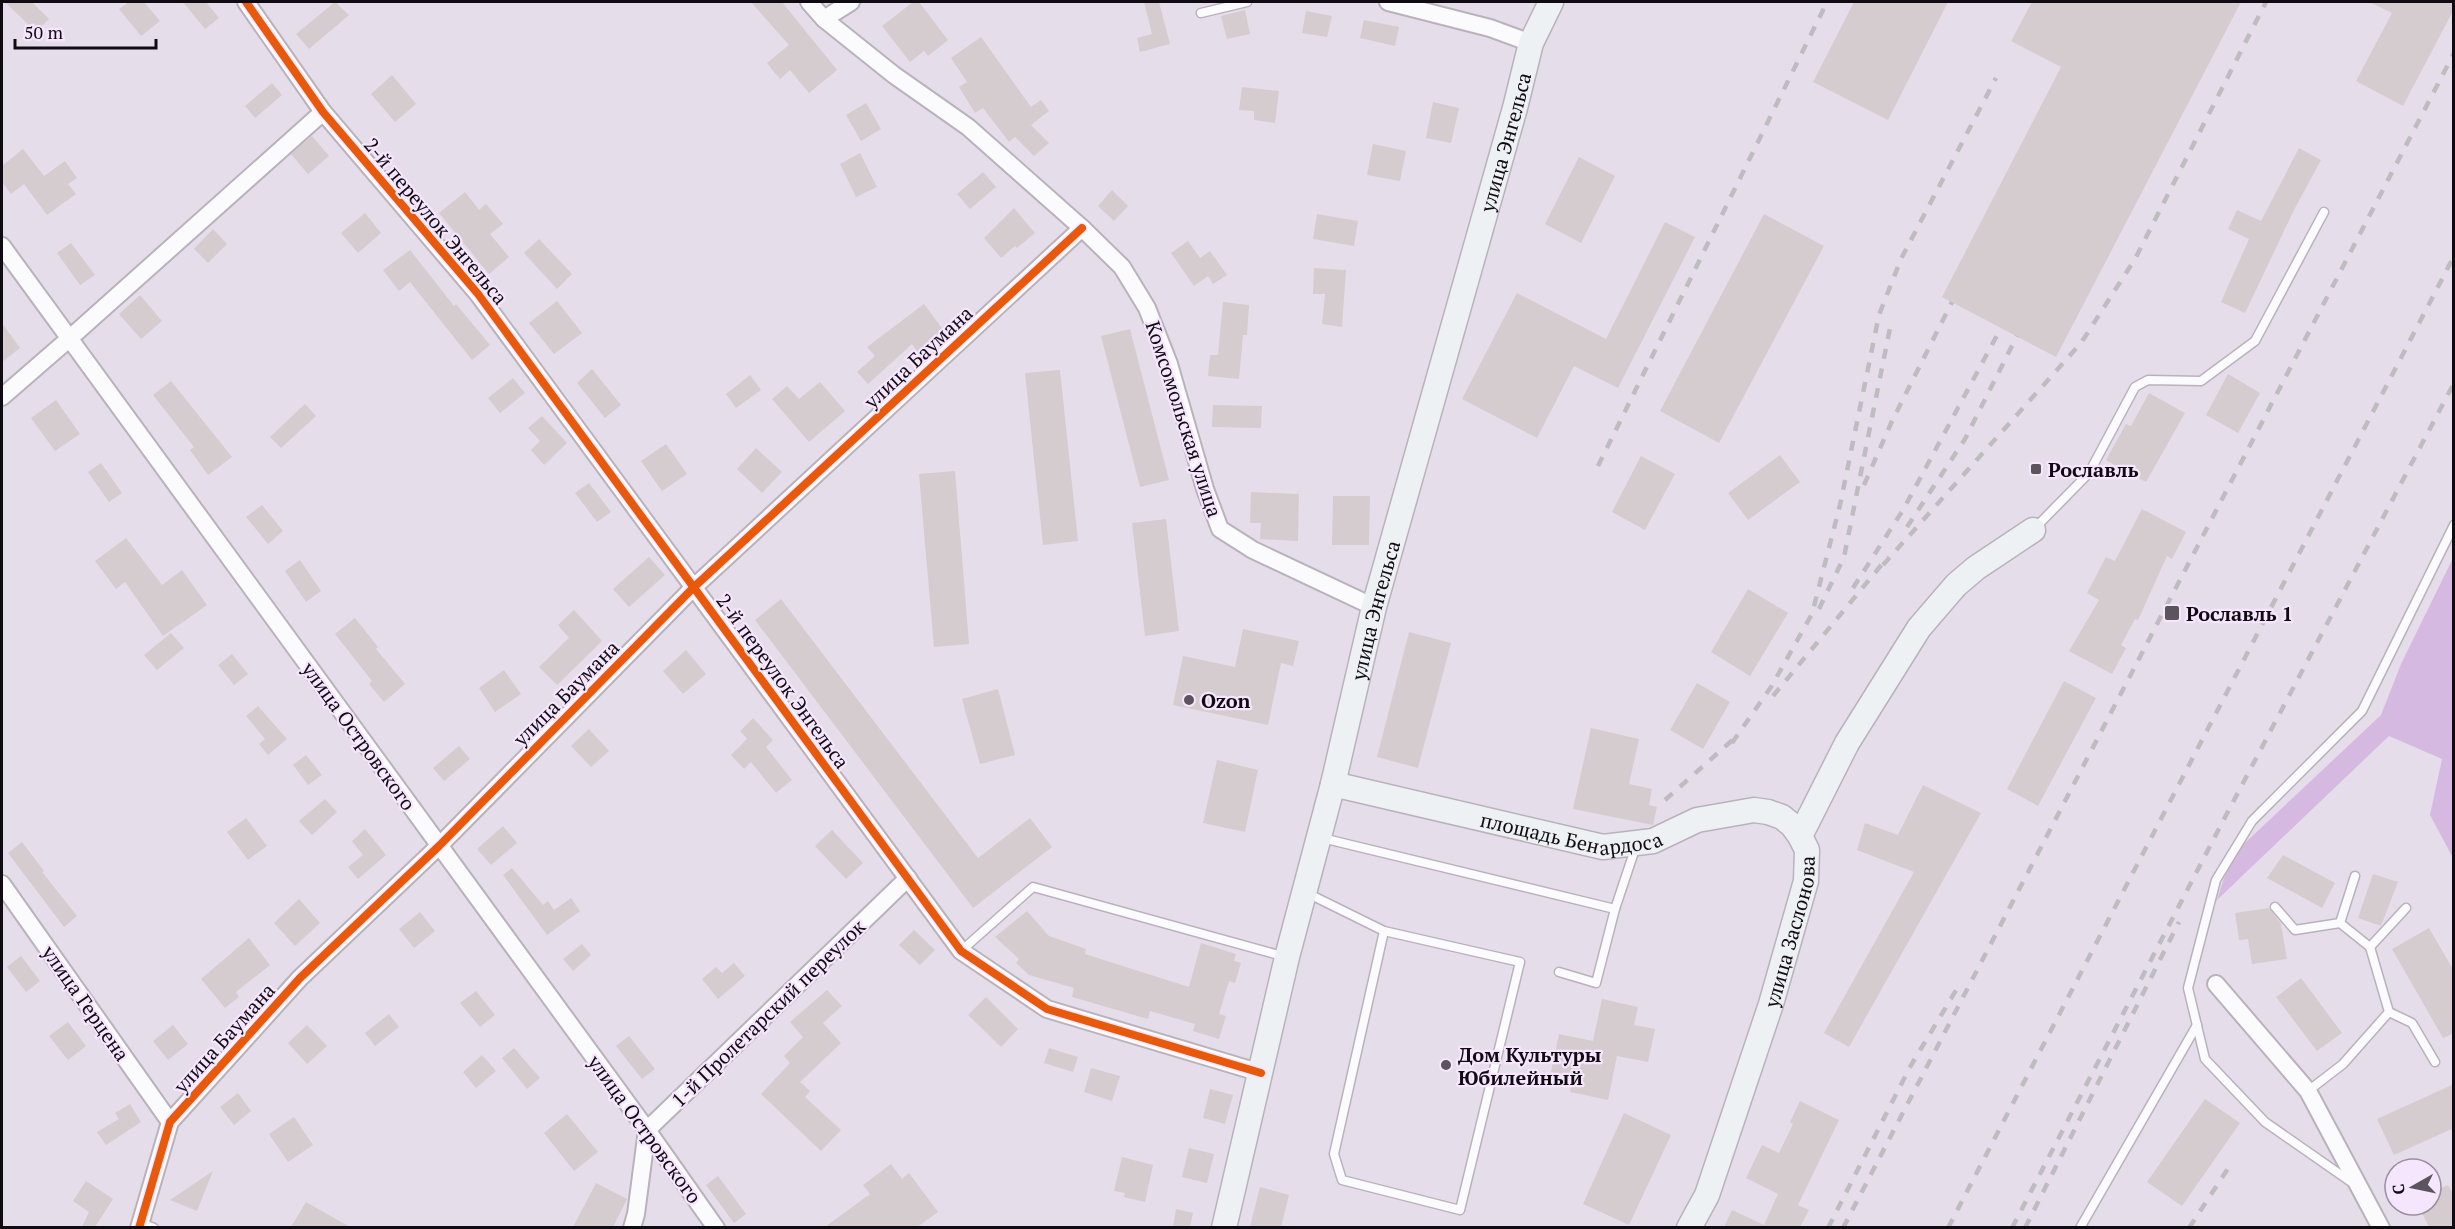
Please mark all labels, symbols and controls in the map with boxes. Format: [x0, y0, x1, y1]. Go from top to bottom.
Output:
scale bar [15, 12, 156, 50]
text: 50 m [24, 20, 64, 44]
street label: улица Энгельса [1473, 70, 1537, 216]
street label: 2-й переулок Энгельса [358, 132, 514, 310]
street label: улица Баумана [857, 300, 978, 415]
street label: Комсомольская улица [1140, 317, 1228, 521]
place label: Рославль [2048, 456, 2139, 483]
marker: Рославль [2029, 462, 2043, 476]
street label: улица Энгельса [1344, 537, 1406, 684]
street label: 2-й переулок Энгельса [710, 588, 856, 774]
place label: Рославль 1 [2186, 600, 2293, 627]
marker: Рославль 1 [2163, 604, 2181, 622]
street label: улица Баумана [506, 634, 625, 753]
street label: улица Островского [295, 656, 422, 816]
place label: Ozon [1201, 687, 1251, 714]
marker: Ozon [1182, 693, 1196, 707]
street label: площадь Бенардоса [1478, 805, 1667, 861]
street label: улица Заслонова [1757, 855, 1820, 1012]
street label: 1-й Пролетарский переулок [665, 913, 871, 1113]
street label: улица Герцена [36, 939, 136, 1066]
street label: улица Баумана [167, 977, 281, 1100]
place label: Дом Культуры Юбилейный [1458, 1041, 1602, 1091]
street label: улица Островского [581, 1049, 708, 1209]
marker: Дом Культуры Юбилейный [1439, 1058, 1453, 1072]
north arrow [2383, 1157, 2443, 1217]
text: С [2387, 1182, 2410, 1196]

